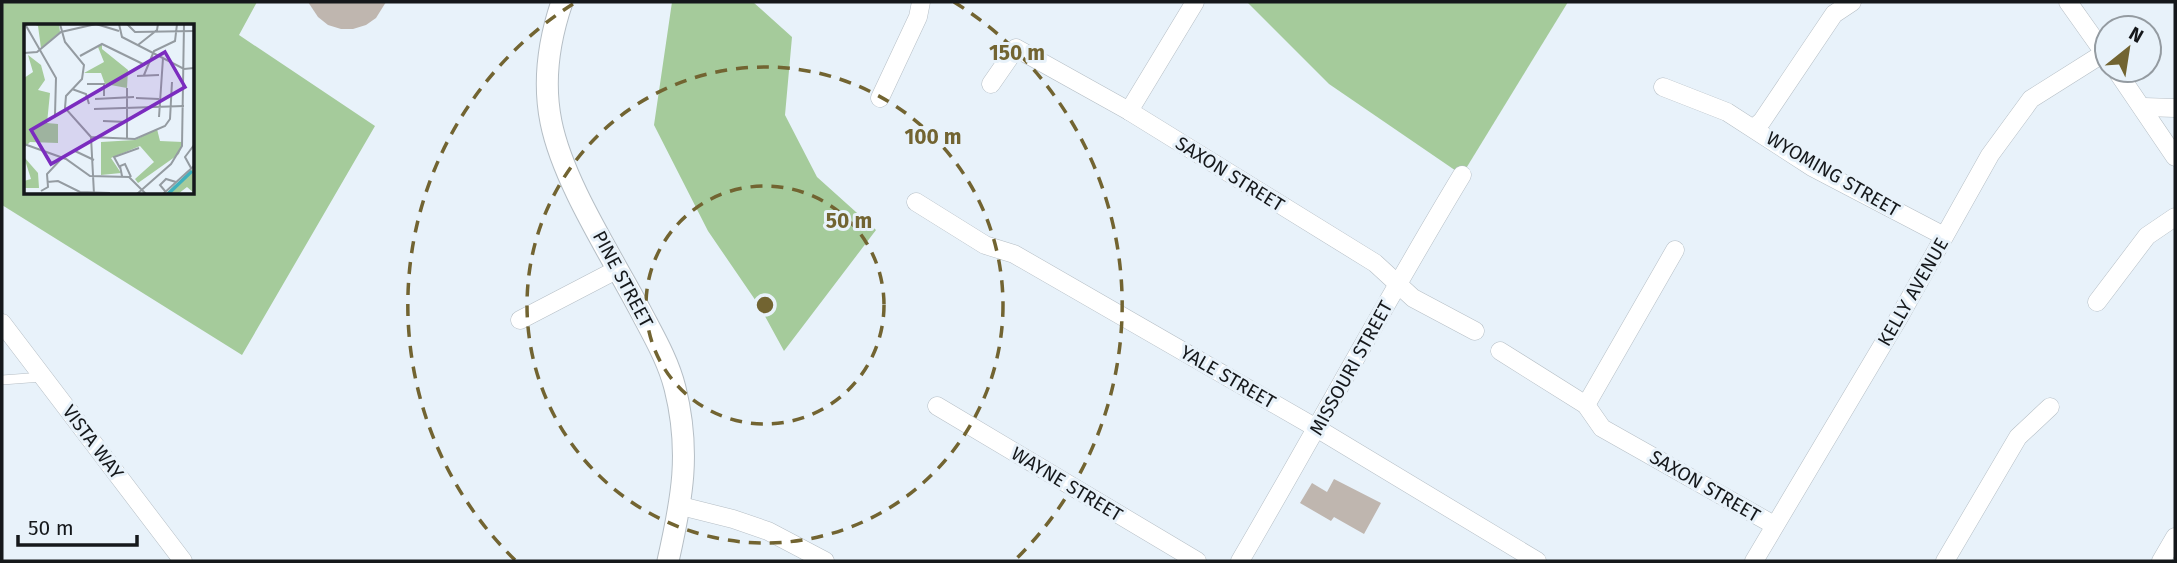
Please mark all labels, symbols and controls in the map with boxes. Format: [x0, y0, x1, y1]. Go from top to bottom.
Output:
north arrow [2093, 14, 2163, 84]
text: N [2125, 22, 2147, 48]
inset map [24, 24, 194, 194]
text: 150 m [989, 40, 1045, 66]
text: 100 m [904, 124, 962, 150]
street label: WYOMING STREET [1762, 126, 1904, 222]
street label: SAXON STREET [1171, 131, 1289, 217]
text: 50 m [826, 208, 872, 234]
street label: PINE STREET [588, 227, 658, 331]
street label: KELLY AVENUE [1873, 234, 1953, 350]
centre of rings [753, 293, 777, 317]
street label: MISSOURI STREET [1305, 297, 1398, 439]
street label: YALE STREET [1176, 340, 1280, 414]
street label: VISTA WAY [58, 400, 129, 484]
street label: WAYNE STREET [1007, 442, 1127, 526]
street label: SAXON STREET [1646, 445, 1764, 527]
scale bar [18, 504, 136, 548]
text: 50 m [28, 515, 74, 541]

